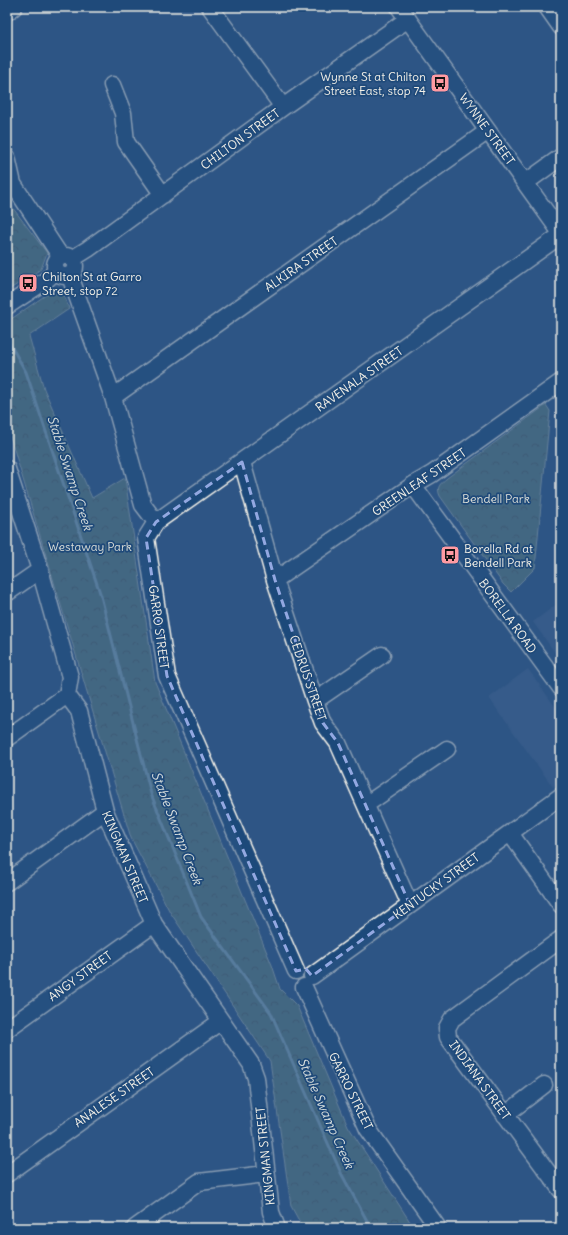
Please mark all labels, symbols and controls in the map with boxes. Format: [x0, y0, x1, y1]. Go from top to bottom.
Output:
place label: Wynne St at Chilton Street East, stop 74 [320, 69, 426, 98]
bus stop icon: Wynne St at Chilton Street East, stop 74 [429, 72, 451, 94]
street label: WYNNE STREET [456, 90, 518, 168]
street label: CHILTON STREET [197, 105, 283, 173]
street label: ALKIRA STREET [261, 233, 341, 295]
place label: Chilton St at Garro Street, stop 72 [42, 269, 142, 298]
bus stop icon: Chilton St at Garro Street, stop 72 [17, 272, 39, 294]
street label: RAVENALA STREET [312, 343, 406, 415]
water label: Stable Swamp Creek [43, 413, 97, 534]
street label: GREENLEAF STREET [369, 445, 469, 519]
park label: Bendell Park [462, 491, 530, 506]
park label: Westaway Park [48, 539, 132, 554]
place label: Borella Rd at Bendell Park [464, 541, 533, 570]
bus stop icon: Borella Rd at Bendell Park [439, 544, 461, 566]
street label: BORELLA ROAD [476, 576, 540, 656]
street label: GARRO STREET [146, 584, 172, 670]
street label: CEDRUS STREET [286, 633, 330, 723]
water label: Stable Swamp Creek [148, 769, 207, 888]
street label: KINGMAN STREET [99, 808, 151, 906]
street label: KENTUCKY STREET [390, 850, 482, 922]
street label: ANGY STREET [45, 948, 115, 1004]
street label: INDIANA STREET [446, 1037, 514, 1123]
street label: GARRO STREET [326, 1050, 376, 1132]
water label: Stable Swamp Creek [294, 1055, 359, 1172]
street label: ANALESE STREET [71, 1064, 157, 1130]
street label: KINGMAN STREET [252, 1106, 278, 1206]

